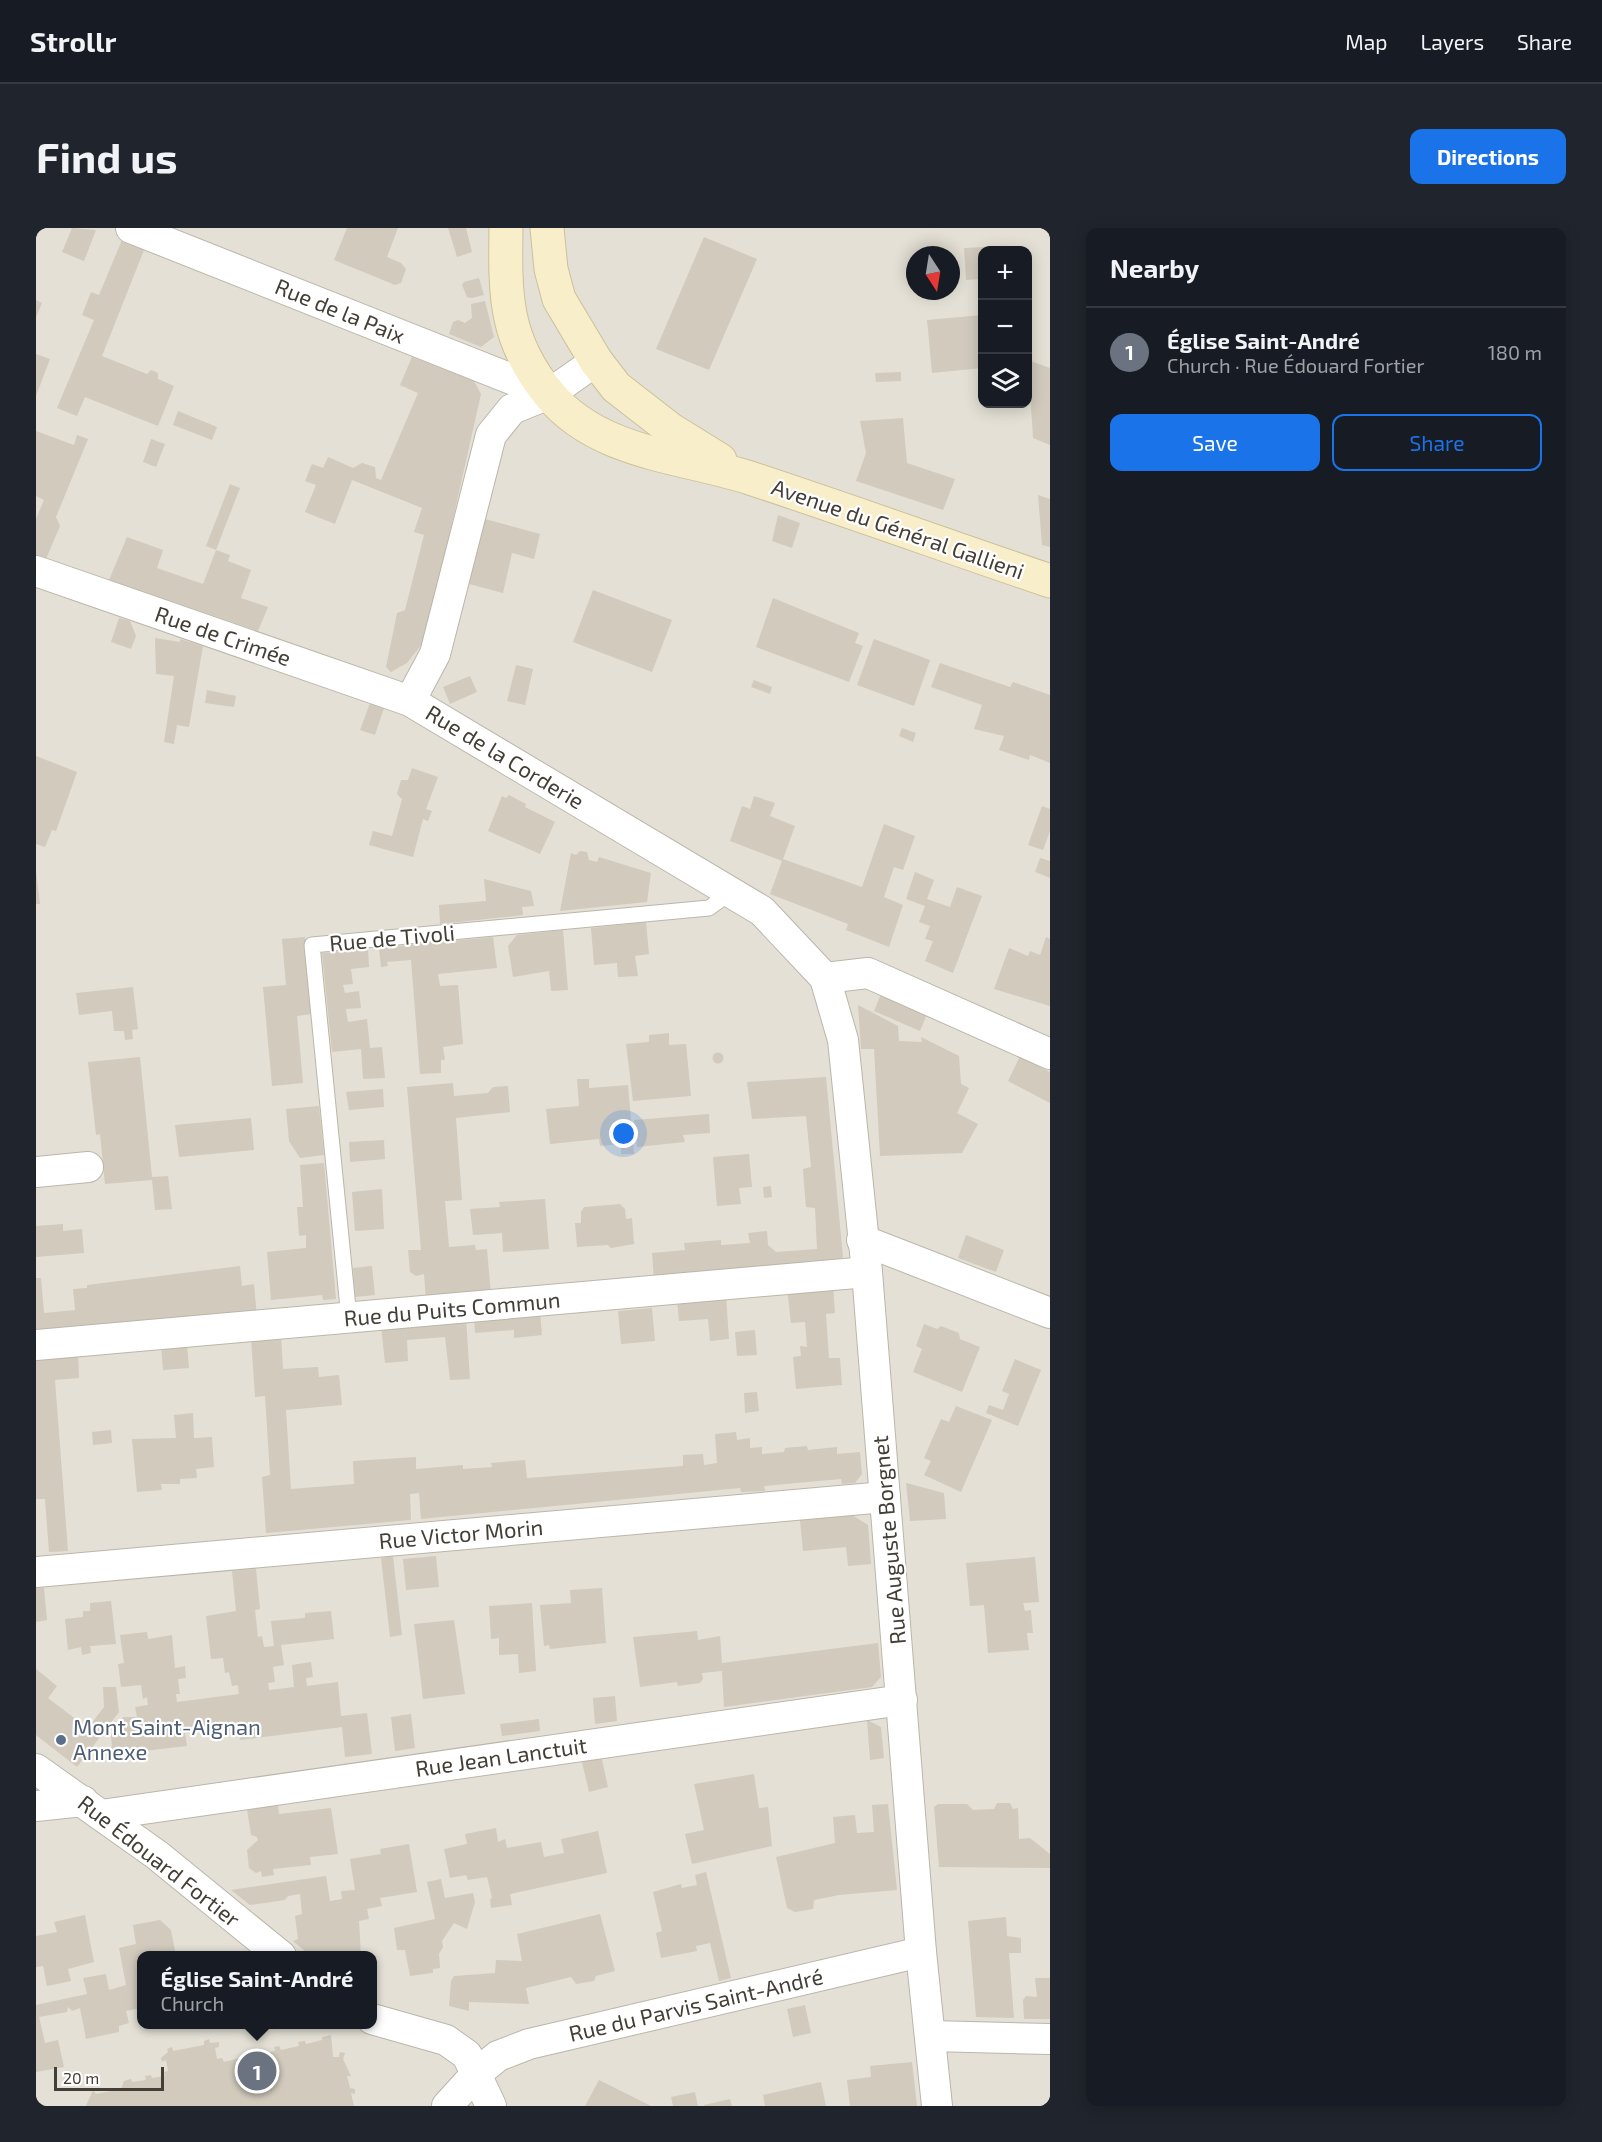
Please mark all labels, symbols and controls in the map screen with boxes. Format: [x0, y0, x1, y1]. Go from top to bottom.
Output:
text: Strollr [30, 24, 116, 58]
text: Map [1345, 29, 1387, 54]
text: Layers [1420, 29, 1484, 54]
text: Share [1517, 29, 1572, 54]
button: Directions [1410, 129, 1566, 184]
text: Find us [36, 131, 178, 181]
north arrow [906, 246, 960, 300]
map controls [978, 246, 1032, 408]
button: + [978, 246, 1032, 300]
text: Nearby [1110, 252, 1199, 283]
street label: Rue de la Paix [272, 272, 409, 348]
button: − [978, 300, 1032, 354]
text: Église Saint-André [1167, 327, 1360, 353]
text: 1 [1125, 340, 1134, 364]
text: 180 m [1488, 340, 1542, 364]
text: Church · Rue Édouard Fortier [1167, 353, 1425, 377]
button: layers [978, 354, 1032, 408]
button: Save [1110, 414, 1320, 471]
button: Share [1332, 414, 1542, 471]
street label: Avenue du Général Gallieni [769, 473, 1028, 584]
street label: Rue de Crimée [152, 600, 295, 670]
street label: Rue de la Corderie [422, 699, 589, 814]
street label: Rue de Tivoli [328, 919, 456, 955]
your location [609, 1119, 638, 1148]
street label: Rue du Puits Commun [343, 1286, 561, 1330]
street label: Rue Auguste Borgnet [866, 1434, 910, 1646]
street label: Rue Victor Morin [378, 1513, 544, 1553]
place label: Mont Saint-Aignan Annexe [73, 1713, 261, 1764]
street label: Rue Jean Lanctuit [413, 1731, 588, 1781]
marker: Mont Saint-Aignan Annexe [54, 1733, 68, 1747]
street label: Rue Édouard Fortier [73, 1789, 246, 1932]
popup [137, 1951, 377, 2029]
street label: Rue du Parvis Saint-André [566, 1962, 825, 2046]
text: Église Saint-André [161, 1965, 353, 1991]
text: Church [161, 1991, 224, 2015]
pin: 1 [238, 2048, 276, 2094]
scale bar [54, 2064, 164, 2092]
text: 20 m [63, 2068, 99, 2087]

